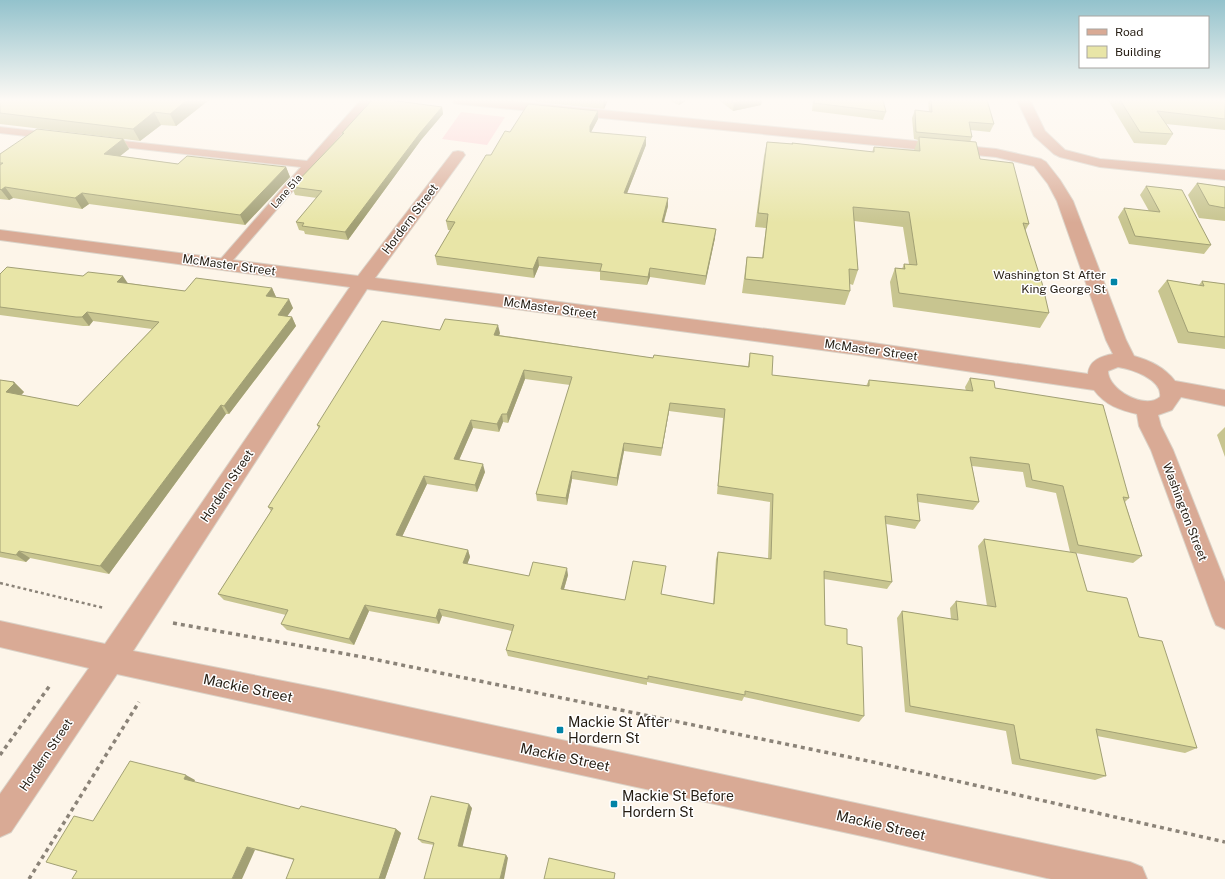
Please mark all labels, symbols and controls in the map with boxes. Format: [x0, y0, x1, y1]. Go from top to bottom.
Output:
legend [1079, 16, 1209, 68]
text: Road [1115, 25, 1143, 39]
text: Building [1115, 45, 1161, 59]
street label: Lane 51a [268, 172, 304, 210]
street label: Hordern Street [379, 181, 441, 257]
street label: McMaster Street [181, 252, 277, 279]
place label: Washington St After King George St [993, 268, 1106, 296]
marker: Washington St After King George St [1109, 277, 1119, 287]
street label: McMaster Street [502, 295, 598, 322]
street label: McMaster Street [823, 337, 919, 364]
street label: Hordern Street [198, 447, 256, 525]
street label: Washington Street [1160, 461, 1210, 563]
street label: Mackie Street [202, 671, 294, 705]
place label: Mackie St After Hordern St [568, 714, 669, 746]
street label: Hordern Street [17, 716, 75, 794]
marker: Mackie St After Hordern St [555, 725, 565, 735]
street label: Mackie Street [519, 740, 611, 774]
place label: Mackie St Before Hordern St [622, 788, 734, 820]
marker: Mackie St Before Hordern St [609, 799, 619, 809]
street label: Mackie Street [835, 807, 927, 843]

